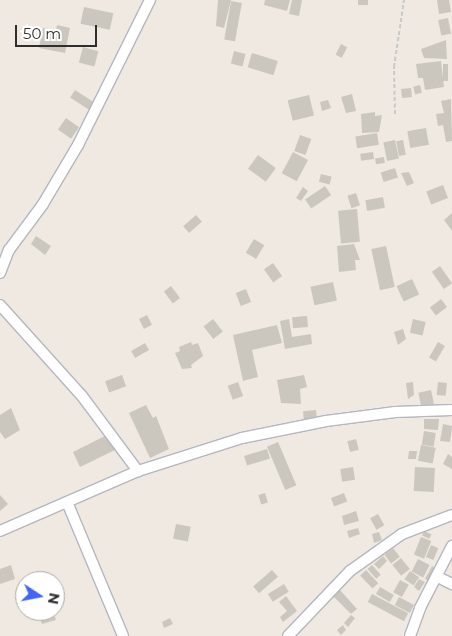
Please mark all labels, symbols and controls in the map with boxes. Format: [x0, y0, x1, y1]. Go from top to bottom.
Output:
scale bar [18, 15, 100, 47]
text: 50 m [23, 24, 61, 43]
north arrow [15, 571, 65, 621]
text: N [44, 591, 64, 606]

